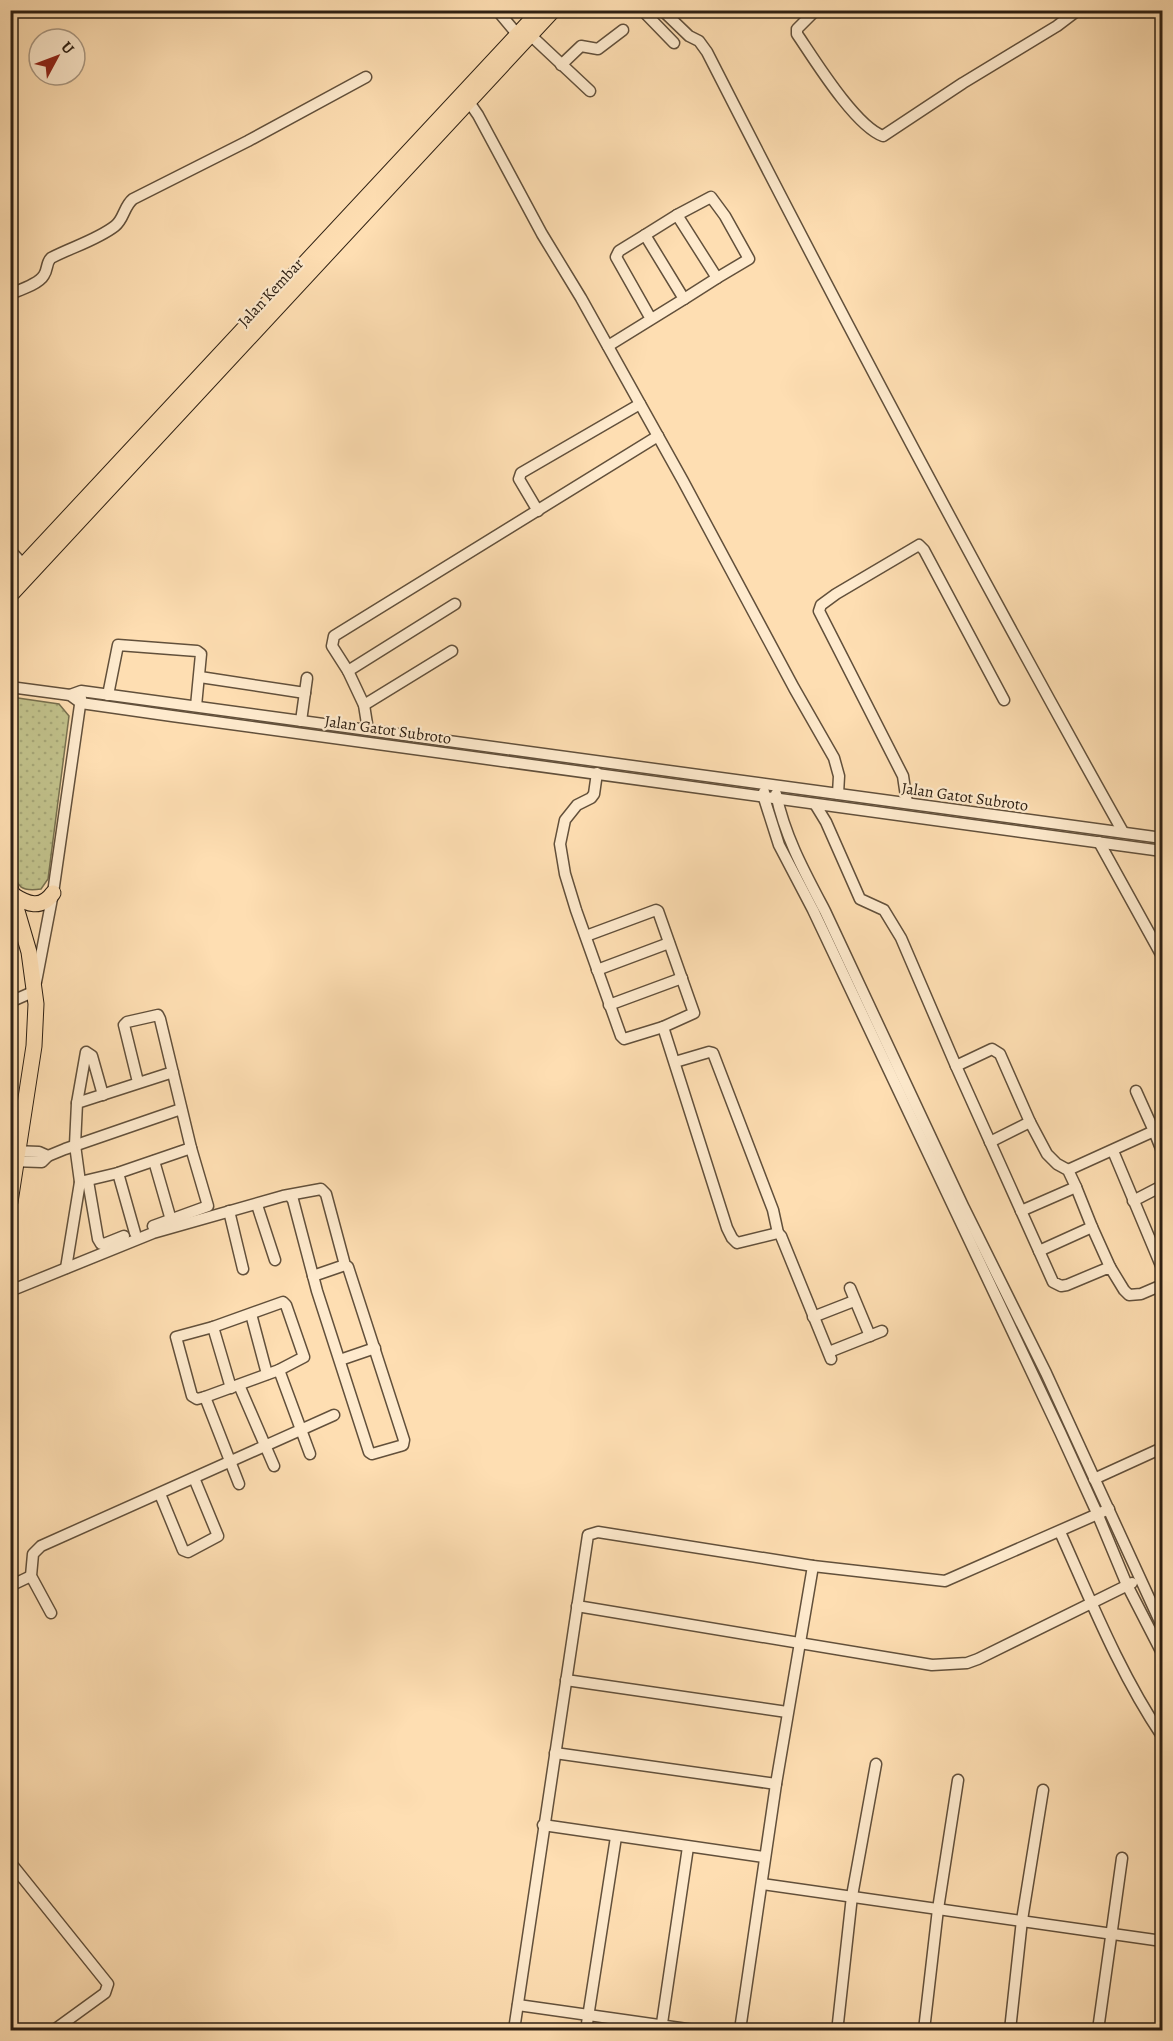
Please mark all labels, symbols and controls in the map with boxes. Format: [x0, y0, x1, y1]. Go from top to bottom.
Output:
north arrow [27, 27, 87, 87]
text: U [56, 37, 80, 59]
street label: Jalan Kembar [233, 253, 309, 332]
street label: Jalan Gatot Subroto [323, 710, 453, 750]
street label: Jalan Gatot Subroto [900, 777, 1030, 817]

